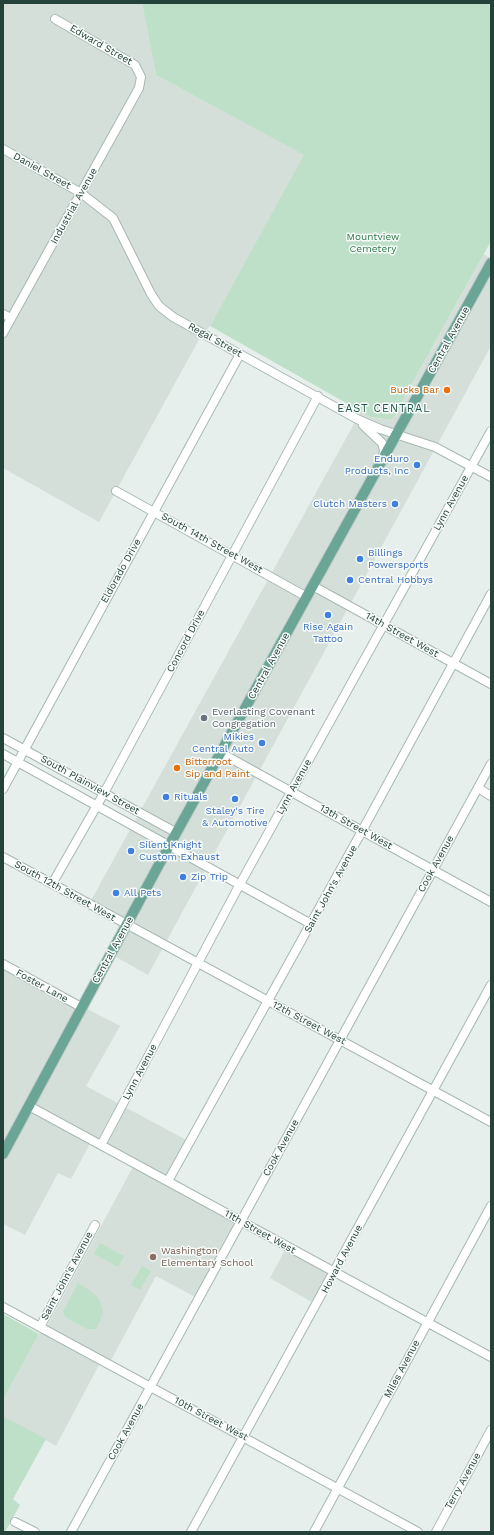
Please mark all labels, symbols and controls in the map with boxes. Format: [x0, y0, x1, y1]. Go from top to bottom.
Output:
street label: Edward Street [68, 22, 134, 68]
street label: Daniel Street [11, 150, 73, 192]
street label: Industrial Avenue [48, 166, 100, 246]
park label: Mountview Cemetery [347, 231, 399, 254]
street label: Central Avenue [426, 305, 472, 375]
street label: Regal Street [186, 320, 244, 360]
place label: Bucks Bar [390, 384, 439, 396]
marker: Bucks Bar [442, 385, 452, 395]
district label: EAST CENTRAL [337, 402, 431, 416]
place label: Enduro Products, Inc [345, 453, 409, 476]
marker: Enduro Products, Inc [412, 460, 422, 470]
street label: Lynn Avenue [431, 473, 471, 533]
place label: Clutch Masters [313, 498, 387, 510]
marker: Clutch Masters [390, 499, 400, 509]
street label: South 14th Street West [159, 510, 265, 576]
street label: Eldorado Drive [98, 537, 144, 605]
place label: Billings Powersports [368, 547, 428, 570]
marker: Billings Powersports [355, 554, 365, 564]
place label: Central Hobbys [358, 574, 433, 586]
marker: Central Hobbys [345, 575, 355, 585]
street label: Concord Drive [164, 608, 208, 674]
marker: Rise Again Tattoo [323, 610, 333, 620]
street label: 14th Street West [363, 610, 441, 660]
place label: Rise Again Tattoo [303, 621, 353, 644]
street label: Central Avenue [246, 631, 292, 701]
place label: Everlasting Covenant Congregation [212, 706, 315, 730]
marker: Everlasting Covenant Congregation [199, 713, 209, 723]
place label: Mikies Central Auto [192, 731, 254, 754]
marker: Mikies Central Auto [257, 738, 267, 748]
street label: South Plainview Street [38, 753, 142, 817]
place label: Bitterroot Sip and Paint [185, 756, 250, 780]
street label: Lynn Avenue [274, 757, 314, 817]
marker: Bitterroot Sip and Paint [172, 763, 182, 773]
place label: Rituals [174, 791, 208, 803]
marker: Rituals [161, 792, 171, 802]
marker: Staley's Tire & Automotive [230, 794, 240, 804]
street label: 13th Street West [317, 802, 395, 852]
place label: Staley's Tire & Automotive [202, 805, 268, 828]
street label: Cook Avenue [415, 833, 457, 895]
place label: Silent Knight Custom Exhaust [139, 839, 220, 862]
street label: Saint John's Avenue [302, 843, 360, 935]
marker: Silent Knight Custom Exhaust [126, 846, 136, 856]
street label: South 12th Street West [12, 858, 118, 924]
place label: Zip Trip [191, 871, 228, 883]
marker: Zip Trip [178, 872, 188, 882]
place label: All Pets [124, 887, 161, 899]
marker: All Pets [111, 888, 121, 898]
street label: Central Avenue [90, 915, 136, 985]
street label: Foster Lane [14, 967, 70, 1005]
street label: 12th Street West [270, 999, 348, 1047]
street label: Lynn Avenue [120, 1042, 160, 1102]
street label: Cook Avenue [260, 1117, 302, 1179]
street label: 11th Street West [222, 1207, 298, 1257]
street label: Howard Avenue [319, 1223, 365, 1295]
street label: Saint John's Avenue [39, 1230, 95, 1322]
place label: Washington Elementary School [161, 1245, 253, 1268]
marker: Washington Elementary School [148, 1252, 158, 1262]
street label: Miles Avenue [382, 1338, 422, 1400]
street label: 10th Street West [172, 1394, 250, 1444]
street label: Cook Avenue [105, 1401, 147, 1463]
street label: Terry Avenue [443, 1451, 483, 1511]

